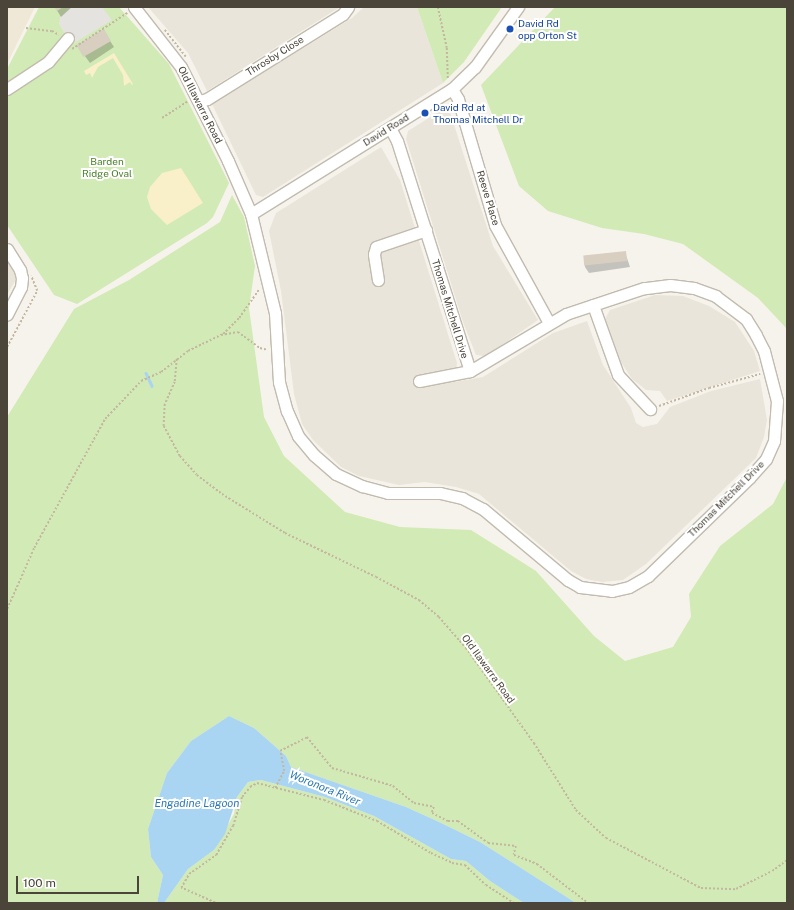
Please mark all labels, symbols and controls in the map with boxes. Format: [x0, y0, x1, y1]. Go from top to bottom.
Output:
place label: David Rd opp Orton St [518, 17, 577, 40]
marker: David Rd opp Orton St [505, 24, 515, 34]
street label: Throsby Close [244, 33, 306, 79]
street label: Old Illawarra Road [175, 64, 225, 146]
place label: David Rd at Thomas Mitchell Dr [433, 101, 523, 124]
marker: David Rd at Thomas Mitchell Dr [420, 108, 430, 118]
street label: David Road [361, 111, 411, 149]
park label: Barden Ridge Oval [82, 155, 132, 178]
street label: Reeve Place [474, 169, 502, 227]
street label: Thomas Mitchell Drive [429, 258, 471, 360]
street label: Thomas Mitchell Drive [685, 458, 767, 540]
street label: Old Ilawarra Road [459, 632, 517, 706]
water label: Woronora River [288, 768, 362, 808]
water label: Engadine Lagoon [154, 796, 240, 810]
scale bar [18, 868, 141, 894]
text: 100 m [23, 876, 56, 890]

